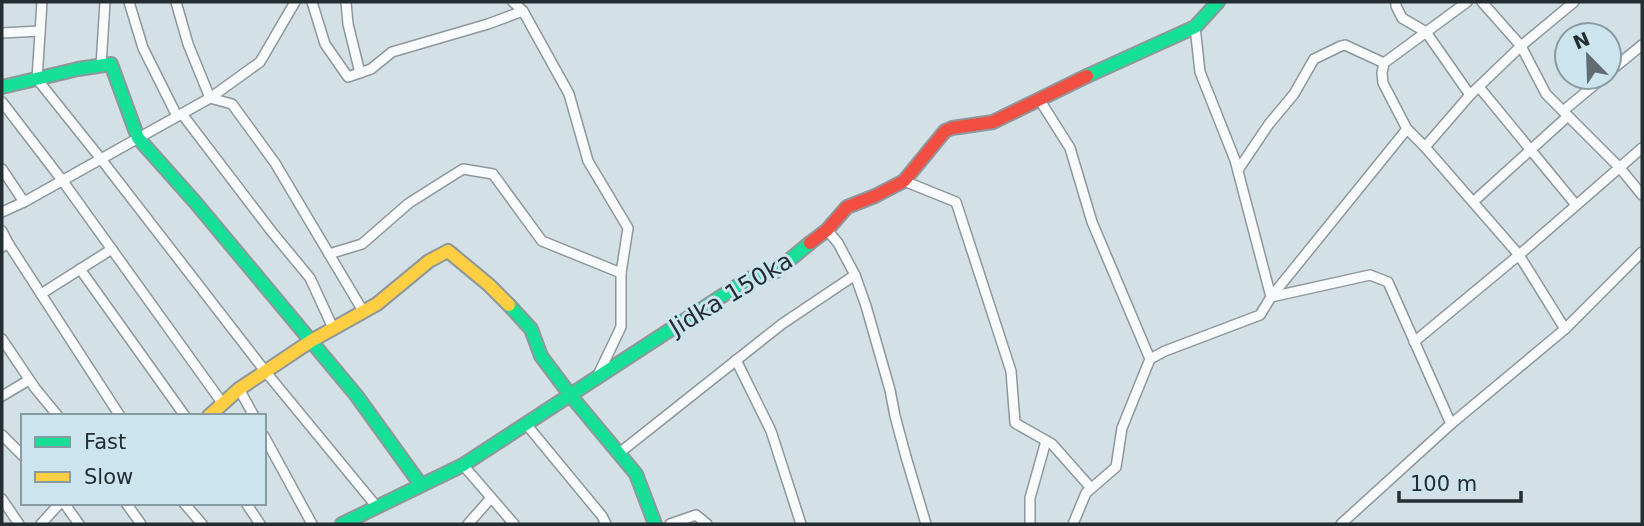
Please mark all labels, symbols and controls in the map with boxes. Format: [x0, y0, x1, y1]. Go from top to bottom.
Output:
north arrow [1553, 21, 1623, 91]
text: N [1570, 27, 1593, 54]
street label: Jidka 150ka [663, 246, 798, 343]
legend [21, 414, 266, 505]
text: Fast [84, 430, 126, 454]
scale bar [1399, 460, 1522, 504]
text: Slow [84, 465, 133, 489]
text: 100 m [1410, 472, 1477, 496]

